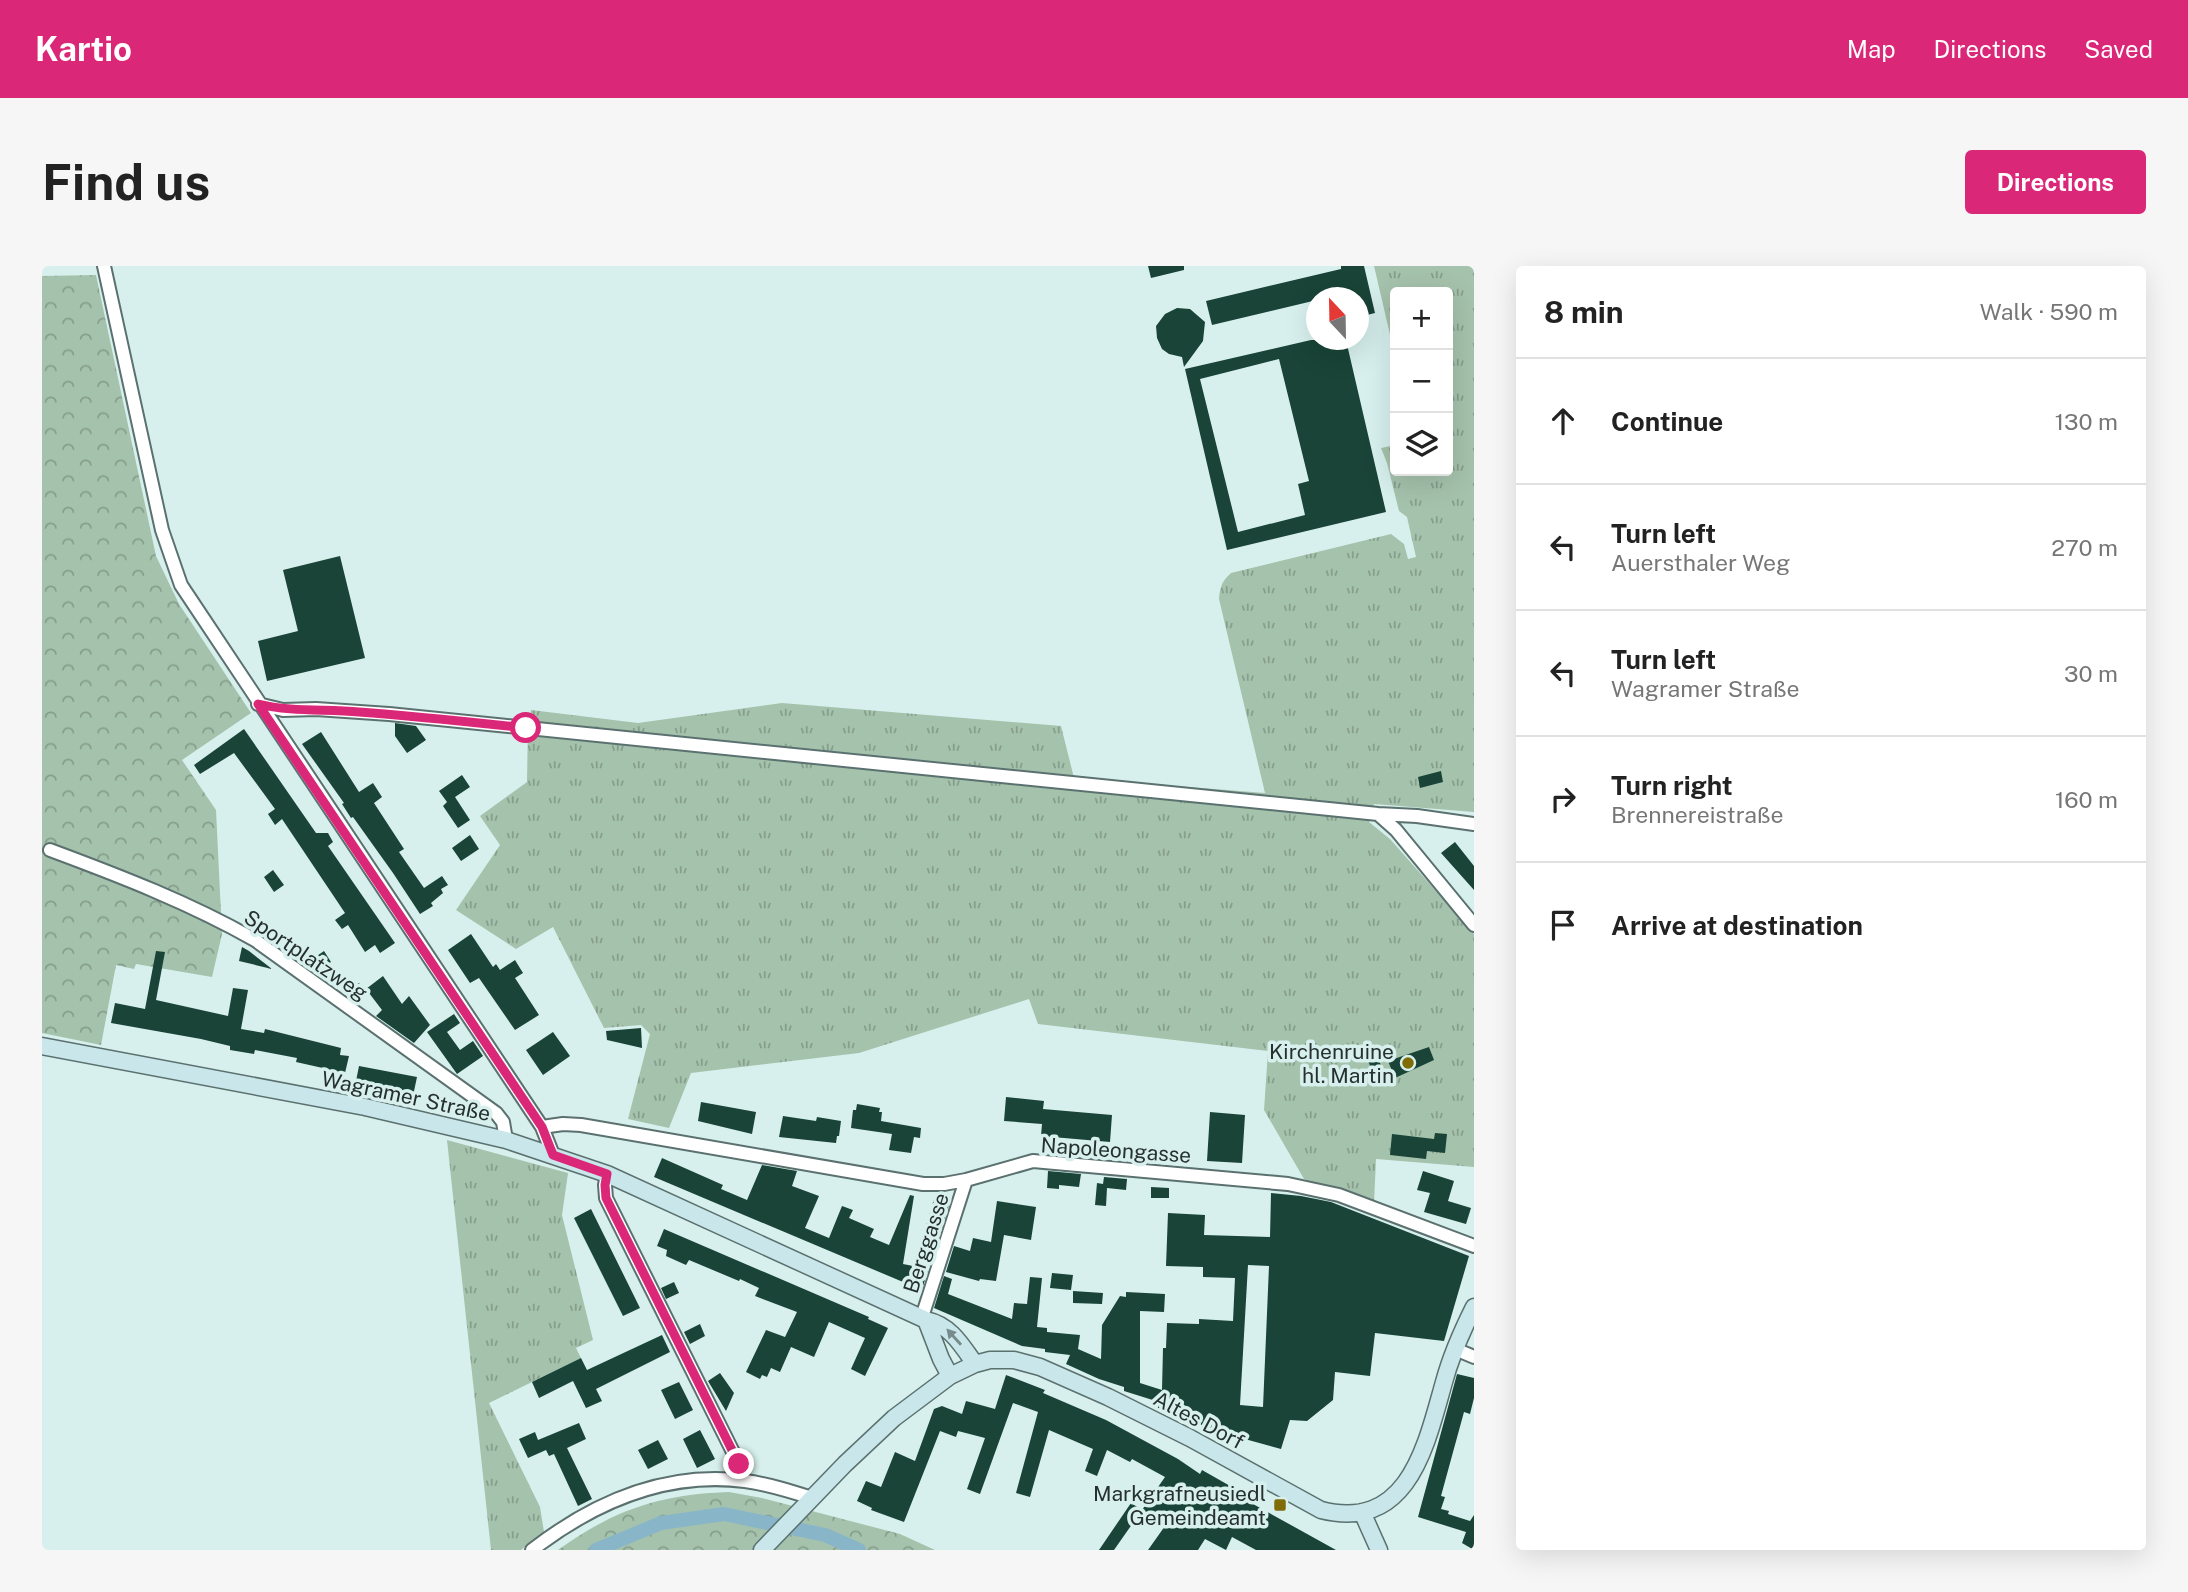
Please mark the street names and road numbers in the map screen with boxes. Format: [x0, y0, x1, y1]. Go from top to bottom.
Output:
street label: Sportplatzweg [239, 904, 373, 1006]
street label: Wagramer Straße [319, 1066, 493, 1126]
street label: Napoleongasse [1040, 1132, 1192, 1168]
street label: Berggasse [898, 1190, 954, 1296]
street label: Altes Dorf [1149, 1386, 1249, 1454]

